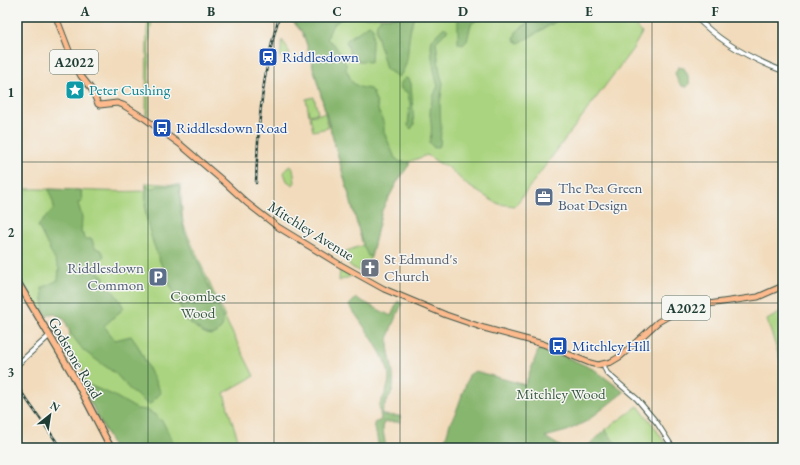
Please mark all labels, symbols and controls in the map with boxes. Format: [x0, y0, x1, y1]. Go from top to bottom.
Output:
text: A [79, 3, 90, 20]
text: B [207, 3, 215, 20]
text: C [332, 3, 342, 20]
text: D [458, 3, 468, 20]
text: E [585, 3, 593, 20]
text: F [711, 3, 719, 20]
station icon: Riddlesdown [257, 46, 279, 68]
place label: Riddlesdown [282, 47, 359, 66]
road number: A2022 [50, 50, 98, 74]
place icon: Peter Cushing [64, 79, 86, 101]
place label: Peter Cushing [89, 80, 171, 99]
text: 1 [8, 84, 15, 101]
bus stop icon: Riddlesdown Road [151, 117, 173, 139]
place label: Riddlesdown Road [176, 118, 288, 137]
place label: The Pea Green Boat Design [558, 178, 642, 214]
office icon: The Pea Green Boat Design [533, 186, 555, 208]
street label: Mitchley Avenue [265, 197, 358, 265]
text: 2 [8, 224, 15, 241]
place label: St Edmund's Church [384, 249, 457, 285]
church icon: St Edmund's Church [359, 257, 381, 279]
place label: Riddlesdown Common [67, 258, 144, 294]
parking icon: Riddlesdown Common [147, 266, 169, 288]
park label: Coombes Wood [170, 286, 226, 322]
road number: A2022 [662, 296, 710, 320]
street label: Godstone Road [44, 314, 107, 402]
bus stop icon: Mitchley Hill [547, 335, 569, 357]
place label: Mitchley Hill [572, 336, 650, 355]
text: 3 [8, 364, 15, 381]
park label: Mitchley Wood [516, 384, 606, 403]
north arrow [30, 395, 70, 435]
text: N [48, 398, 62, 415]

